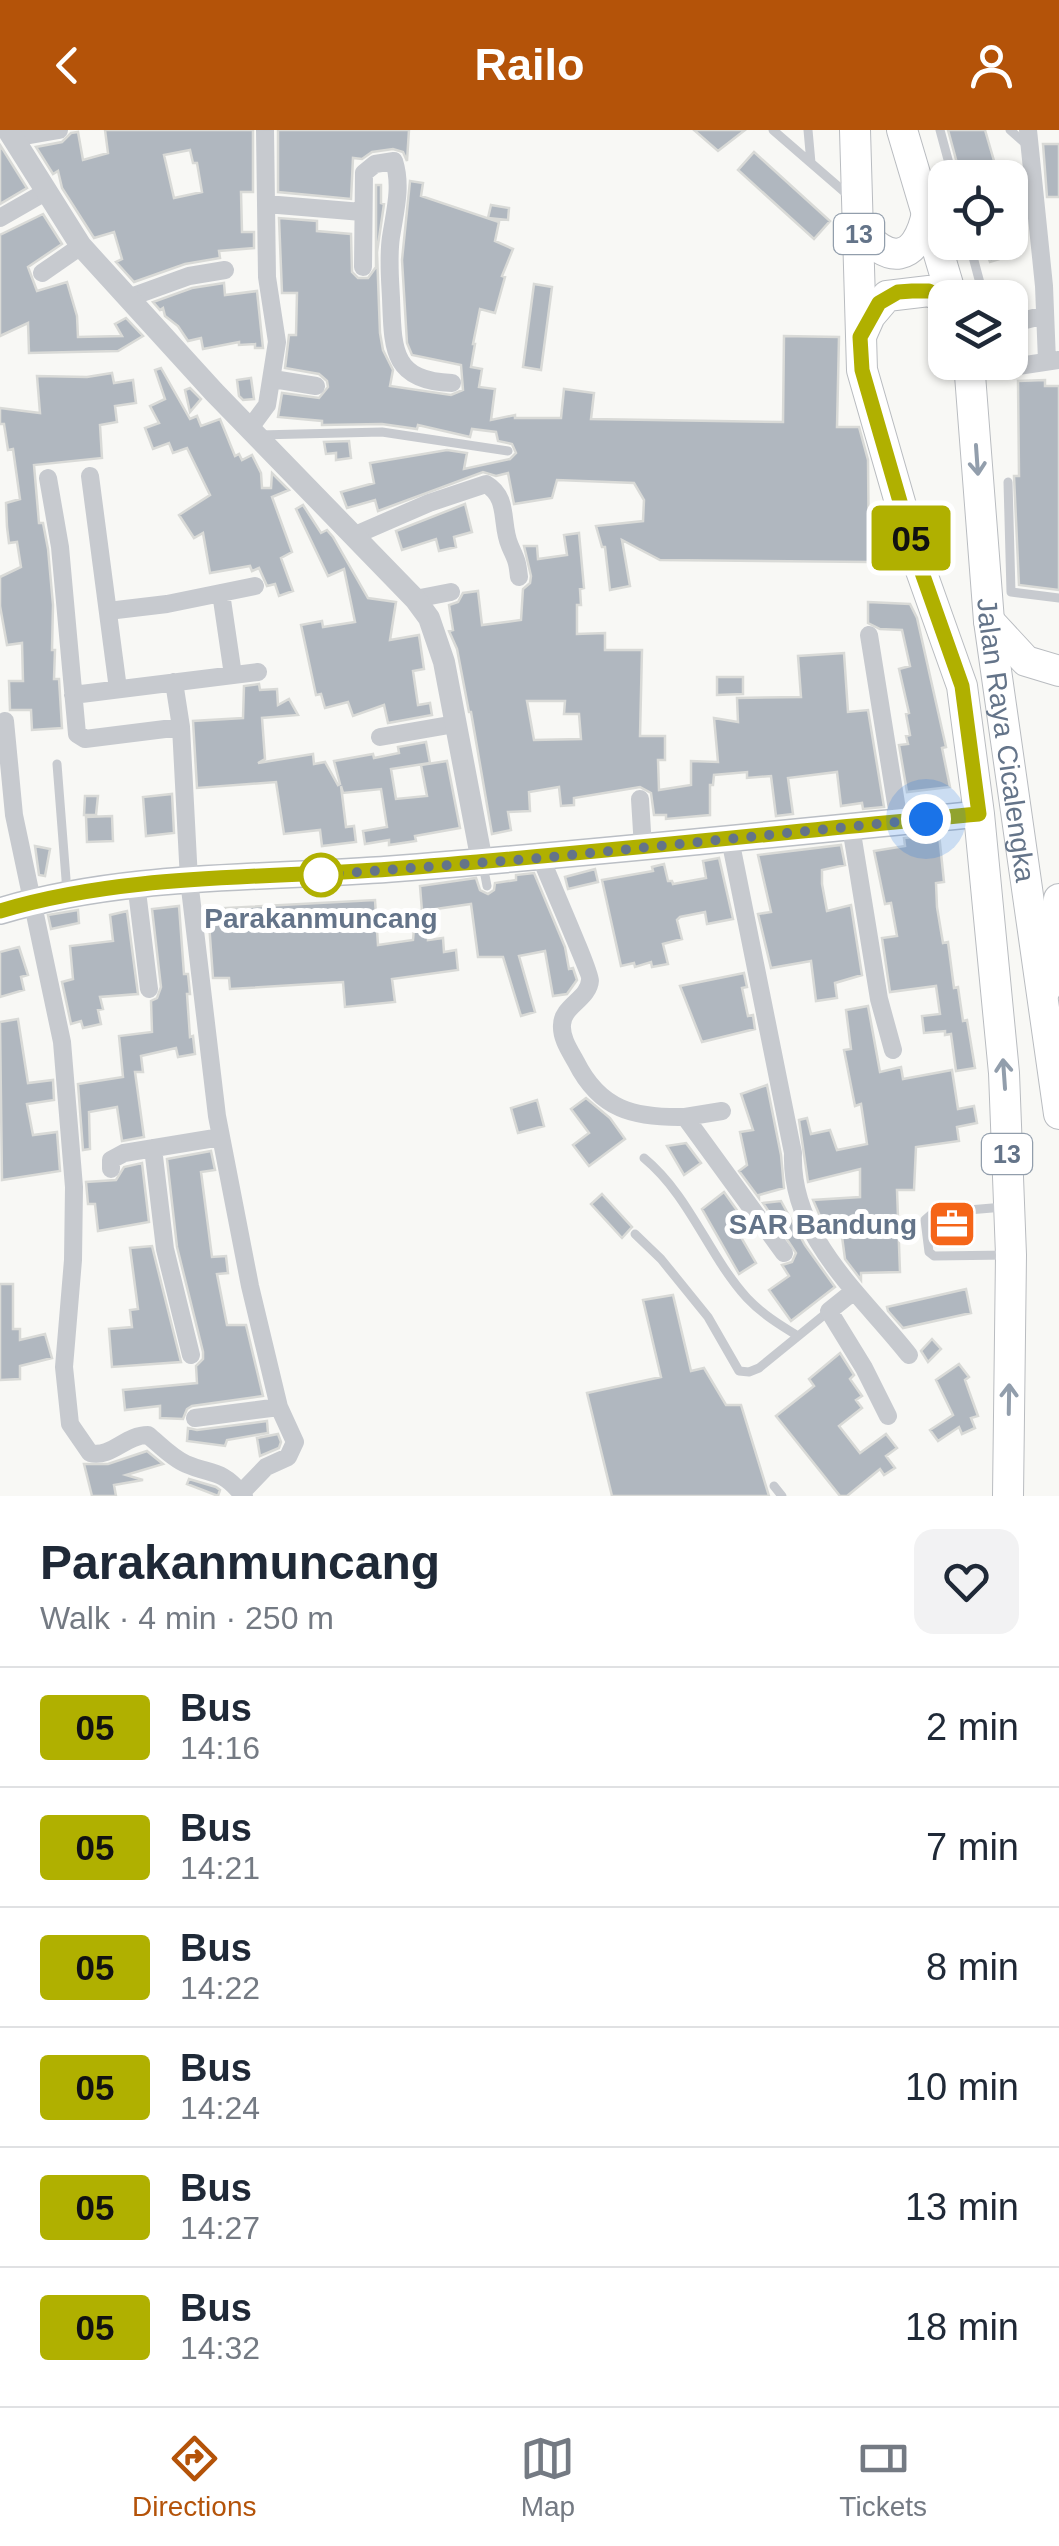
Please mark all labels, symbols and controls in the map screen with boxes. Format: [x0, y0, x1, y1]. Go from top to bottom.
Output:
icon: back [40, 38, 95, 93]
icon: person [964, 38, 1019, 93]
text: Railo [474, 39, 585, 90]
map controls [928, 160, 1028, 380]
button: locate [928, 160, 1028, 260]
road number: 13 [834, 214, 884, 254]
button: layers [928, 280, 1028, 380]
one-way arrow [968, 443, 987, 475]
line badge: 05 [866, 506, 956, 570]
text: 05 [892, 519, 930, 558]
street label: Jalan Raya Cicalengka [971, 597, 1041, 885]
your location [901, 794, 951, 844]
marker: Parakanmuncang [300, 854, 342, 896]
place label: Parakanmuncang [204, 903, 438, 934]
one-way arrow [994, 1058, 1013, 1090]
road number: 13 [982, 1134, 1032, 1174]
office icon: SAR Bandung [926, 1198, 978, 1250]
place label: SAR Bandung [729, 1209, 917, 1240]
one-way arrow [1000, 1383, 1018, 1416]
button: heart [914, 1529, 1019, 1634]
text: Parakanmuncang [40, 1536, 440, 1589]
text: Walk · 4 min · 250 m [40, 1600, 334, 1636]
text: Bus [180, 1687, 252, 1729]
text: 2 min [926, 1706, 1019, 1748]
text: 05 [76, 1708, 114, 1747]
text: 14:16 [180, 1730, 260, 1766]
text: Bus [180, 1807, 252, 1849]
text: 7 min [926, 1826, 1019, 1868]
text: 05 [76, 1828, 114, 1867]
text: 14:21 [180, 1850, 260, 1886]
text: Bus [180, 1927, 252, 1969]
text: 8 min [926, 1946, 1019, 1988]
text: 05 [76, 1948, 114, 1987]
text: 14:22 [180, 1970, 260, 2006]
text: Bus [180, 2047, 252, 2089]
text: 10 min [905, 2066, 1019, 2108]
text: 05 [76, 2068, 114, 2107]
text: 14:24 [180, 2090, 260, 2126]
text: Bus [180, 2167, 252, 2209]
text: 13 min [905, 2186, 1019, 2228]
text: 05 [76, 2188, 114, 2227]
text: 14:27 [180, 2210, 260, 2246]
text: Bus [180, 2287, 252, 2329]
text: 18 min [905, 2306, 1019, 2348]
text: 05 [76, 2308, 114, 2347]
text: 14:32 [180, 2330, 260, 2366]
tab: Directions [132, 2431, 256, 2523]
tab: Map [520, 2431, 575, 2523]
tab: Tickets [839, 2431, 927, 2523]

